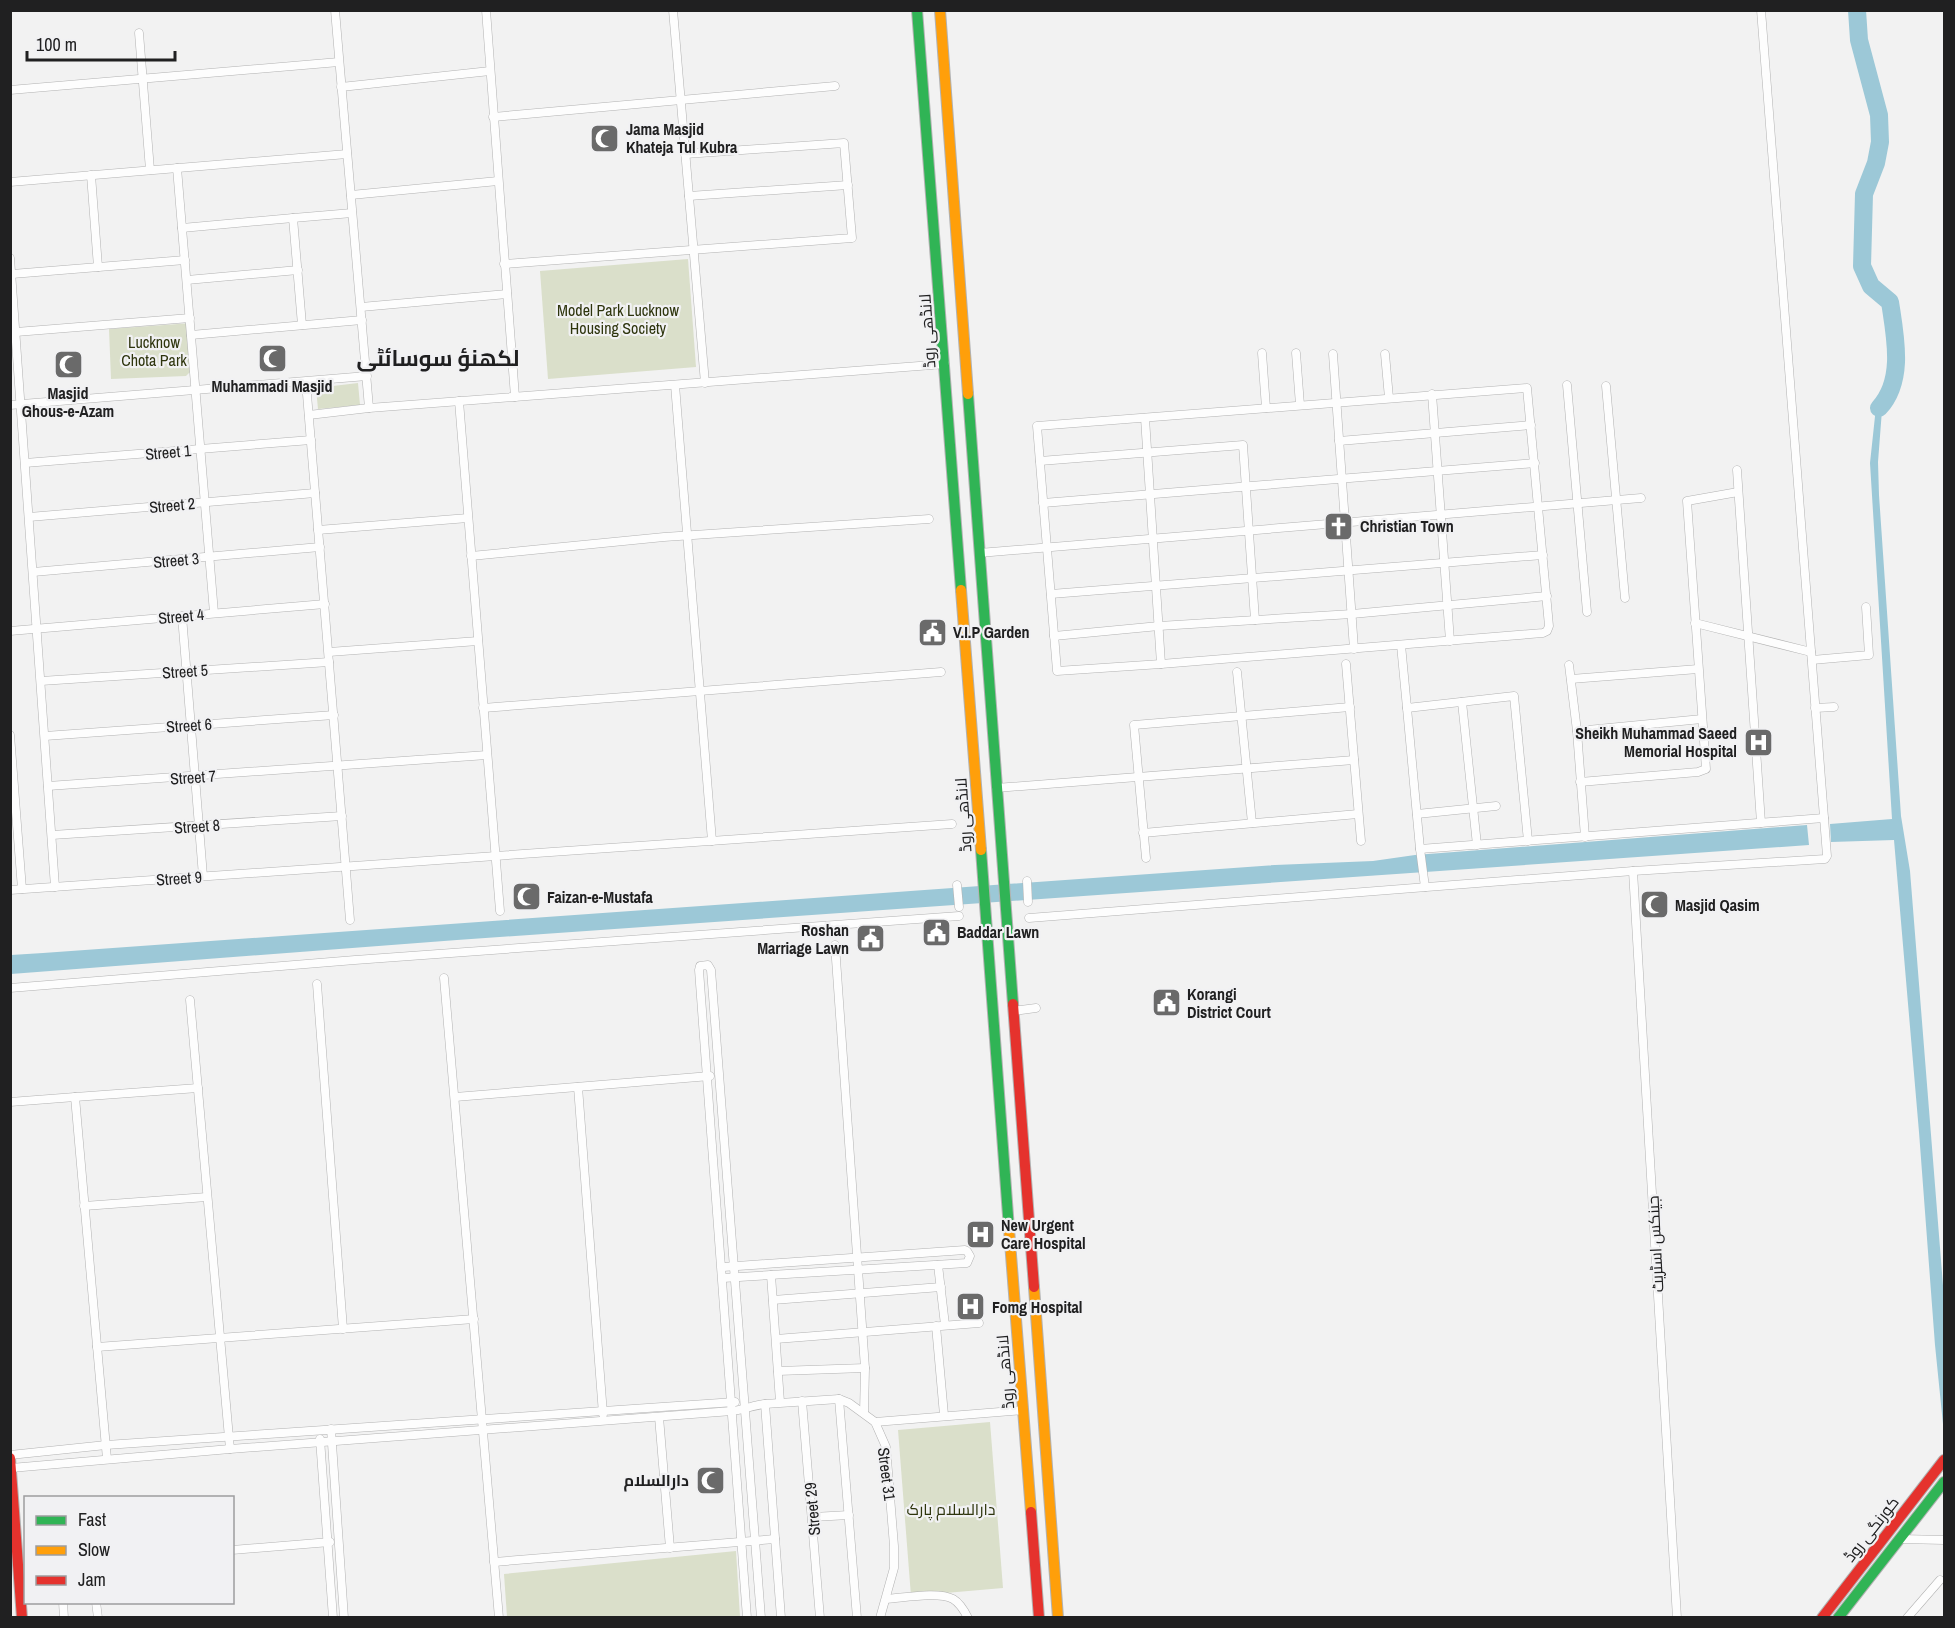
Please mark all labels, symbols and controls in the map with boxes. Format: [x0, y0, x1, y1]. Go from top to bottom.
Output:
scale bar [27, 24, 176, 62]
text: 100 m [36, 32, 77, 57]
place label: Jama Masjid Khateja Tul Kubra [626, 118, 738, 158]
mosque icon: Jama Masjid Khateja Tul Kubra [589, 122, 621, 154]
street label: لانڈھی روڈ [913, 293, 941, 369]
park label: Model Park Lucknow Housing Society [557, 299, 679, 339]
park label: Lucknow Chota Park [121, 331, 187, 371]
mosque icon: Muhammadi Masjid [256, 342, 288, 374]
district label: لکھنؤ سوسائٹی [356, 343, 520, 373]
mosque icon: Masjid Ghous-e-Azam [52, 349, 84, 381]
place label: Muhammadi Masjid [211, 375, 333, 397]
place label: Masjid Ghous-e-Azam [22, 382, 114, 422]
street label: Street 1 [144, 439, 193, 465]
street label: Street 2 [148, 492, 196, 518]
church icon: Christian Town [1323, 510, 1355, 542]
place label: Christian Town [1360, 515, 1454, 537]
street label: Street 3 [152, 547, 200, 573]
street label: Street 4 [157, 603, 205, 629]
public building icon: V.I.P Garden [916, 616, 948, 648]
place label: V.I.P Garden [953, 621, 1030, 643]
street label: Street 5 [161, 658, 209, 684]
street label: Street 6 [165, 712, 213, 738]
place label: Sheikh Muhammad Saeed Memorial Hospital [1575, 722, 1737, 762]
hospital icon: Sheikh Muhammad Saeed Memorial Hospital [1742, 726, 1774, 758]
street label: Street 7 [169, 764, 217, 790]
street label: لانڈھی روڈ [949, 777, 977, 853]
street label: Street 8 [173, 813, 221, 839]
street label: Street 9 [155, 865, 203, 891]
mosque icon: Faizan-e-Mustafa [510, 881, 542, 913]
place label: Faizan-e-Mustafa [547, 886, 653, 908]
mosque icon: Masjid Qasim [1638, 889, 1670, 921]
place label: Masjid Qasim [1675, 894, 1760, 916]
public building icon: Baddar Lawn [920, 916, 952, 948]
place label: Roshan Marriage Lawn [757, 919, 849, 959]
place label: Baddar Lawn [957, 921, 1039, 943]
public building icon: Roshan Marriage Lawn [854, 923, 886, 955]
place label: Korangi District Court [1187, 983, 1271, 1023]
public building icon: Korangi District Court [1150, 987, 1182, 1019]
street label: جینکس اسٹریٹ [1641, 1195, 1669, 1293]
place label: New Urgent Care Hospital [1001, 1214, 1086, 1254]
hospital icon: New Urgent Care Hospital [964, 1218, 996, 1250]
hospital icon: Fomg Hospital [955, 1291, 987, 1323]
place label: Fomg Hospital [992, 1296, 1082, 1318]
street label: لانڈھی روڈ [991, 1334, 1019, 1410]
street label: Street 31 [873, 1446, 901, 1502]
mosque icon: دارالسلام [694, 1464, 726, 1496]
place label: دارالسلام [623, 1469, 689, 1492]
street label: Street 29 [799, 1482, 825, 1536]
street label: کورنگی روڈ [1838, 1492, 1904, 1566]
legend [24, 1496, 234, 1604]
park label: دارالسلام پارک [907, 1498, 995, 1521]
text: Fast [78, 1507, 106, 1532]
text: Slow [78, 1537, 110, 1562]
text: Jam [78, 1567, 106, 1592]

